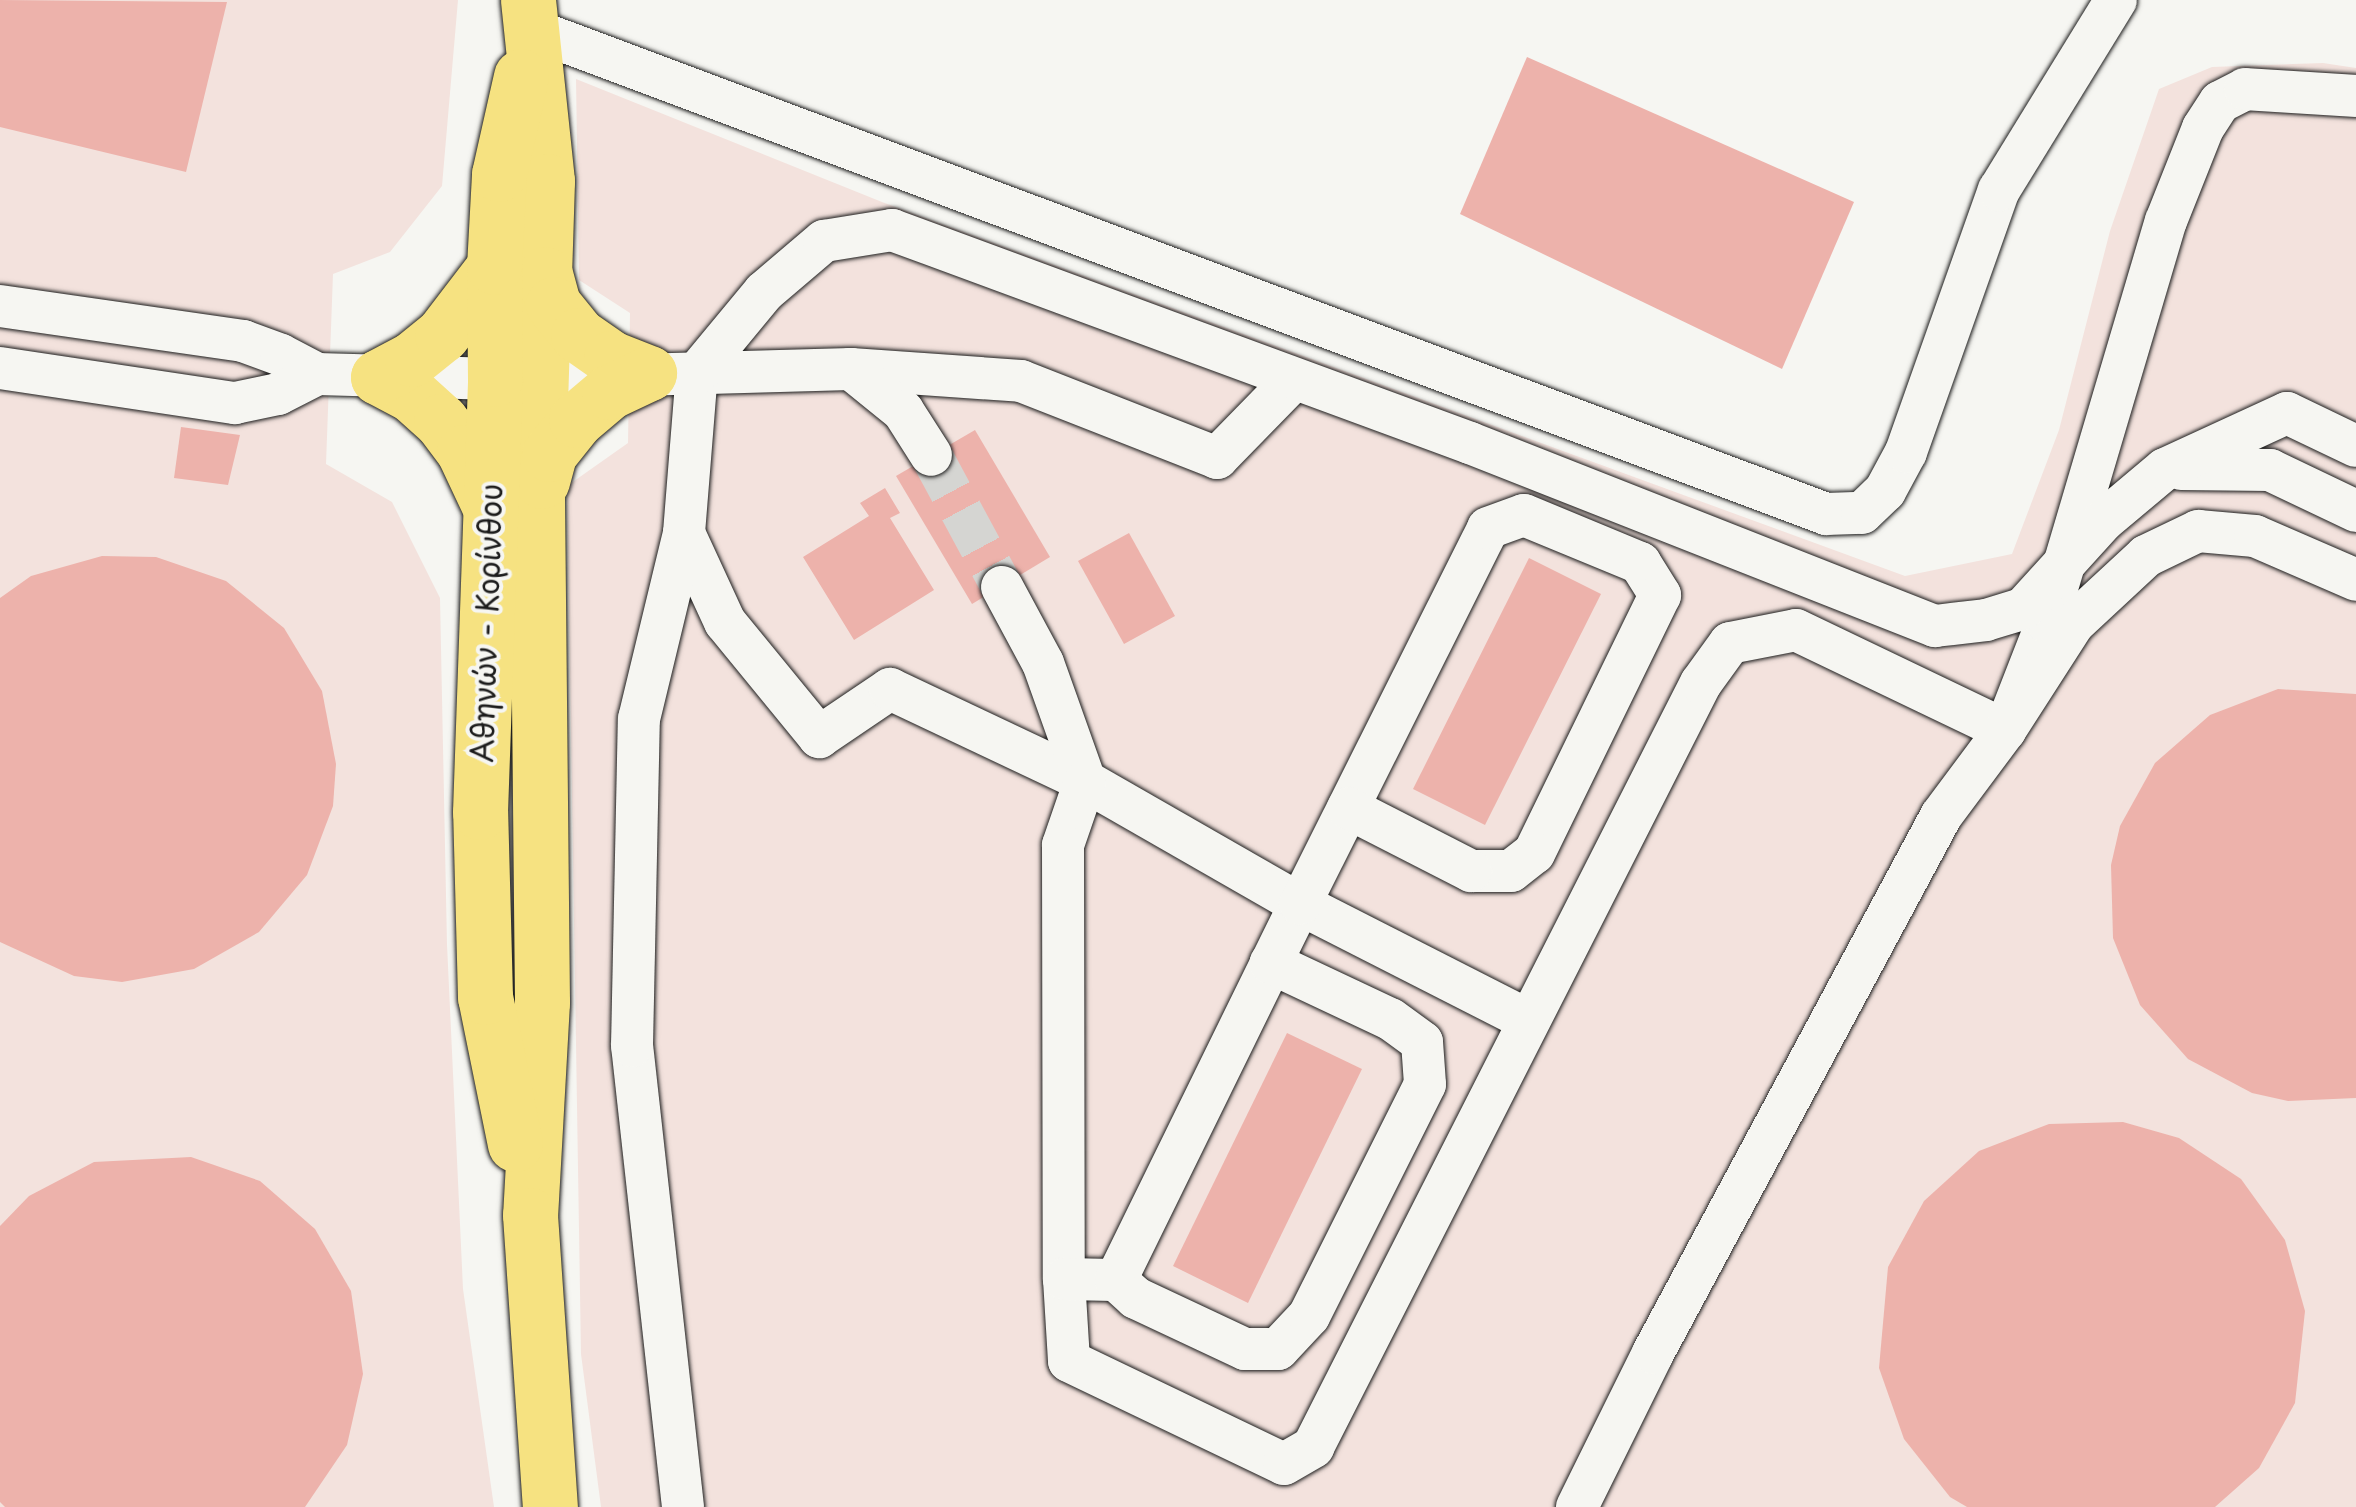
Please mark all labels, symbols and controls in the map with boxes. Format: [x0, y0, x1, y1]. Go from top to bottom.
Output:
street label: Αθηνών - Κορίνθου [463, 482, 509, 764]

